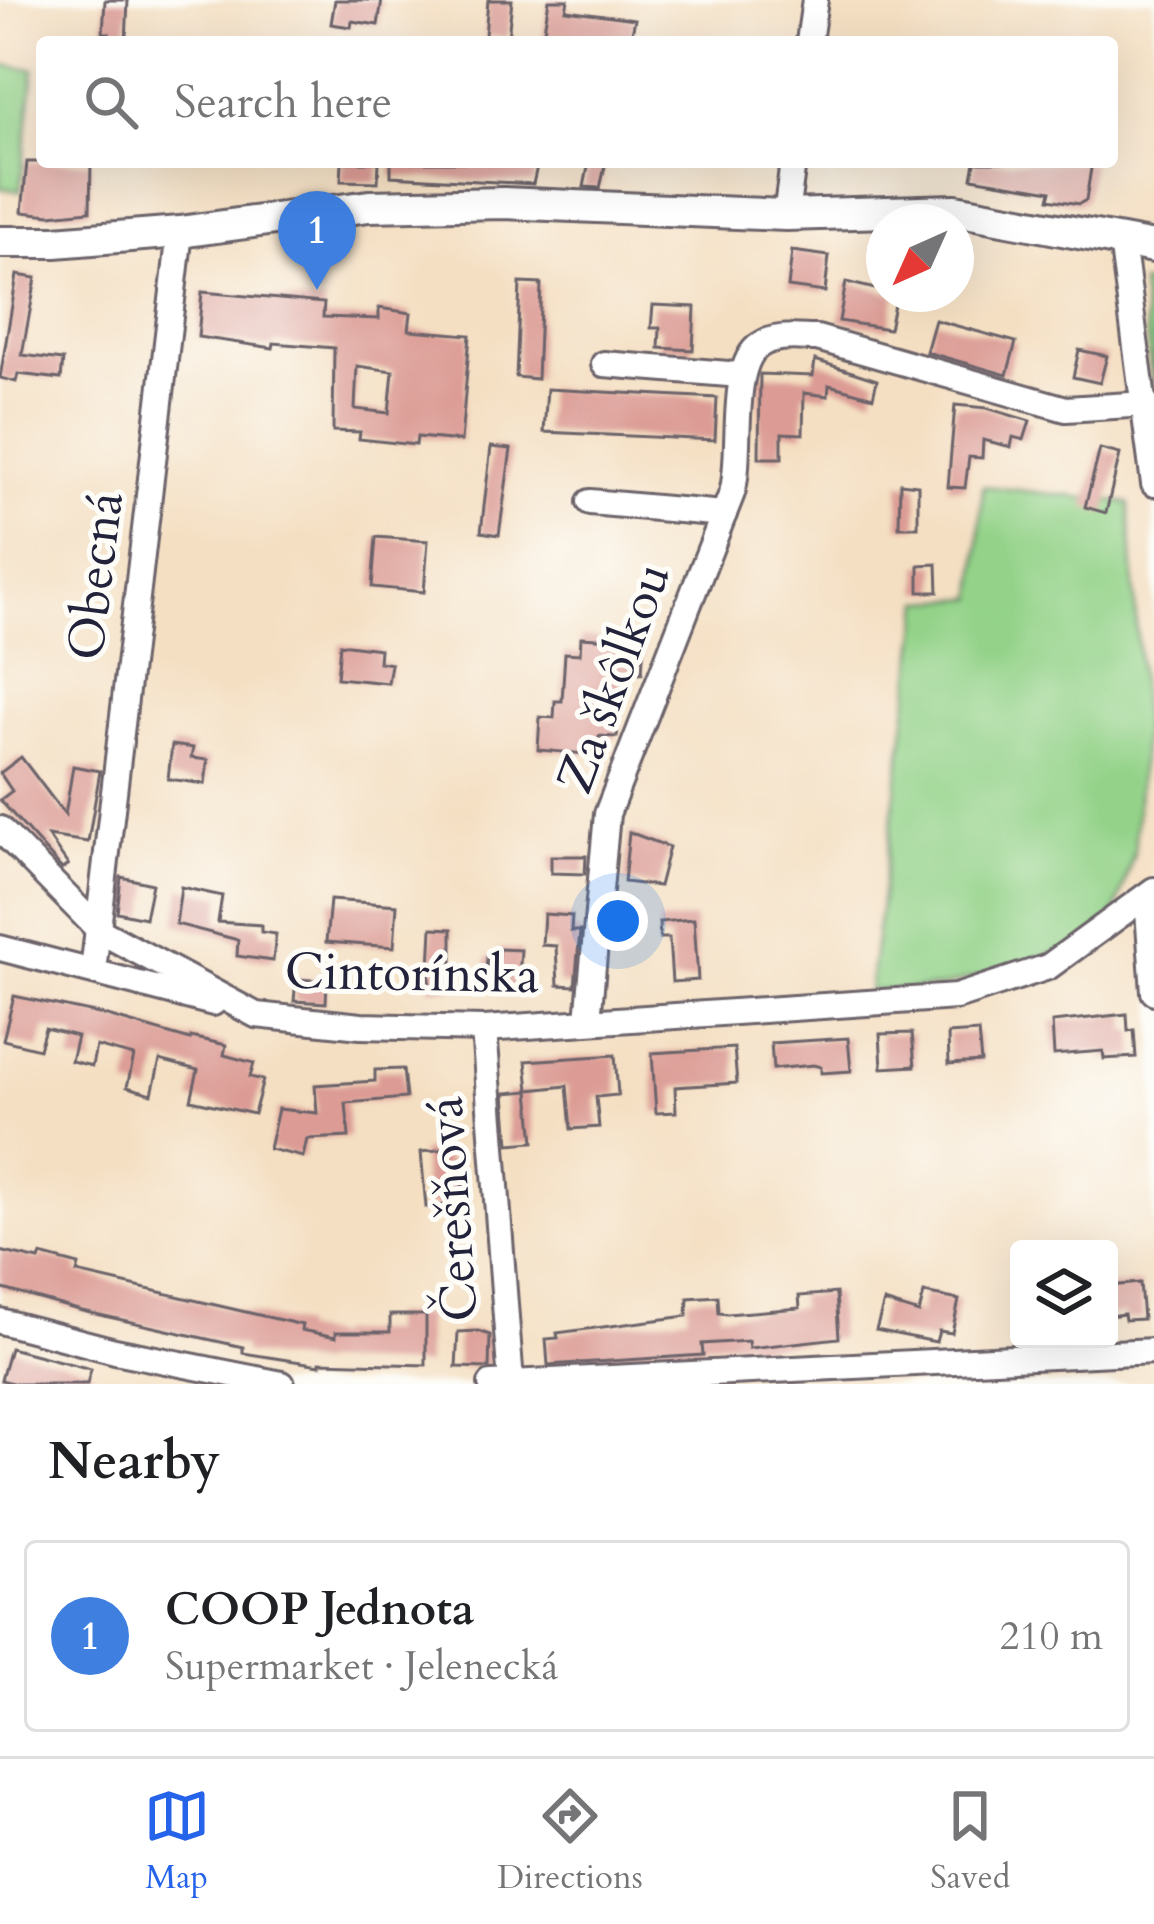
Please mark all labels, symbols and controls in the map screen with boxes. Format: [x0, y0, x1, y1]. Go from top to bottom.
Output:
search box [36, 36, 1118, 168]
icon: search [78, 69, 144, 135]
text: Search here [174, 72, 392, 133]
pin: 1 [278, 191, 356, 290]
north arrow [866, 204, 974, 312]
street label: Obecná [51, 488, 141, 664]
street label: Za škôlkou [540, 553, 688, 803]
your location [588, 891, 648, 951]
street label: Cintorínska [284, 937, 540, 1011]
street label: Čerešňová [410, 1094, 496, 1324]
map controls [1010, 1240, 1118, 1348]
button: layers [1010, 1240, 1118, 1348]
text: Nearby [48, 1427, 220, 1497]
text: COOP Jednota [165, 1579, 474, 1640]
text: 1 [80, 1610, 100, 1663]
text: 210 m [1000, 1610, 1103, 1663]
text: Supermarket · Jelenecká [165, 1640, 558, 1693]
tab: Map [144, 1783, 210, 1900]
tab: Directions [497, 1783, 643, 1900]
tab: Saved [930, 1783, 1010, 1900]

